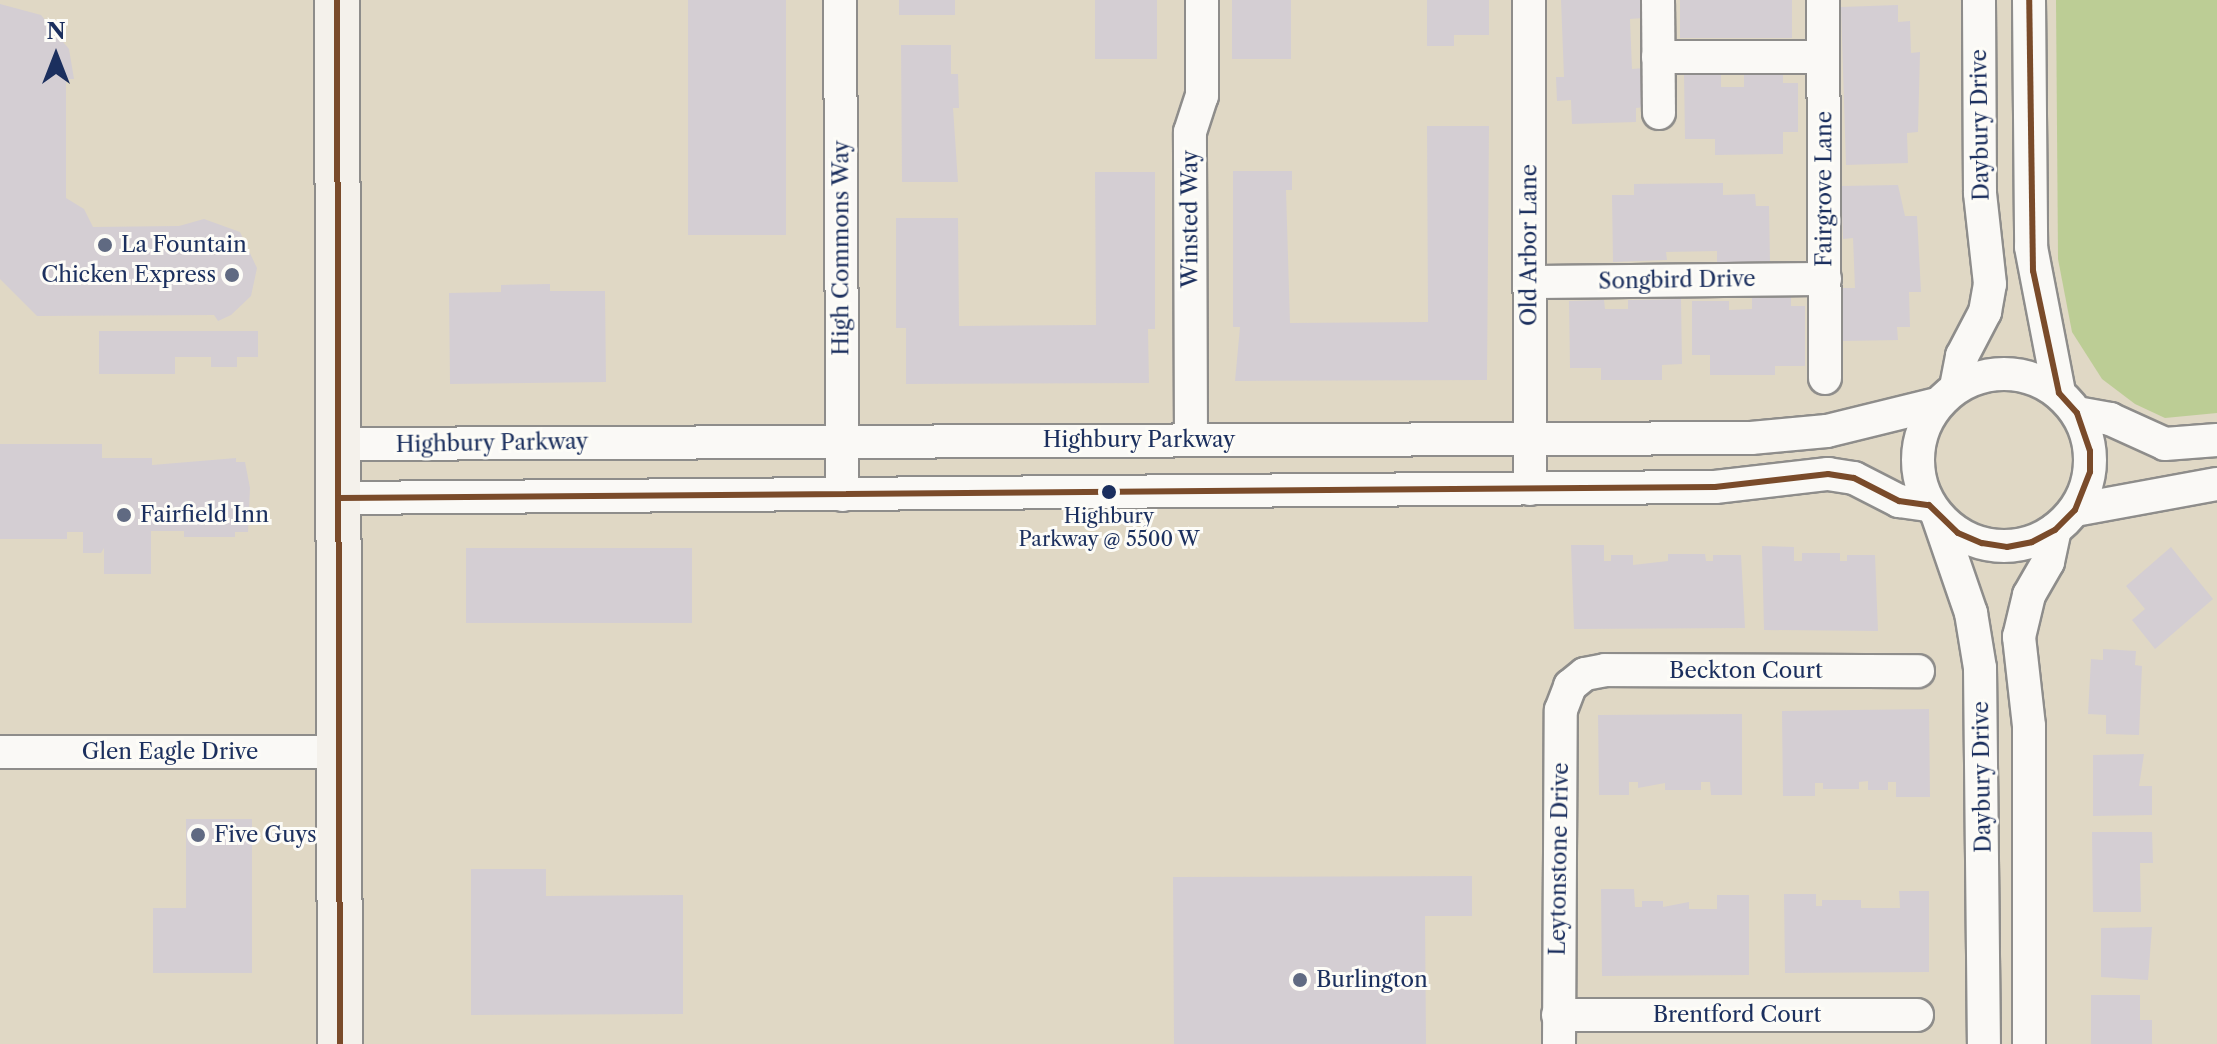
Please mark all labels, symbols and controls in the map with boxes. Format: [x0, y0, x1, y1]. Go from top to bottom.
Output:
north arrow [16, 16, 96, 96]
text: N [46, 18, 66, 45]
street label: Daybury Drive [1965, 49, 1995, 201]
street label: Fairgrove Lane [1811, 111, 1837, 267]
street label: High Commons Way [828, 140, 854, 356]
street label: Winsted Way [1177, 150, 1203, 288]
street label: Old Arbor Lane [1516, 163, 1542, 327]
place label: La Fountain [121, 232, 247, 258]
marker: La Fountain [96, 236, 114, 254]
place label: Chicken Express [41, 262, 216, 288]
street label: Songbird Drive [1598, 265, 1756, 295]
marker: Chicken Express [223, 266, 241, 284]
street label: Highbury Parkway [1042, 427, 1236, 453]
street label: Highbury Parkway [395, 428, 589, 458]
marker: Highbury Parkway @ 5500 W [1101, 484, 1117, 500]
place label: Fairfield Inn [140, 502, 269, 528]
place label: Highbury Parkway @ 5500 W [1018, 504, 1200, 551]
marker: Fairfield Inn [115, 506, 133, 524]
street label: Beckton Court [1669, 658, 1823, 684]
street label: Daybury Drive [1967, 701, 1997, 853]
street label: Glen Eagle Drive [82, 739, 258, 765]
street label: Leytonstone Drive [1544, 762, 1574, 956]
place label: Five Guys [214, 822, 317, 848]
marker: Five Guys [189, 826, 207, 844]
place label: Burlington [1316, 967, 1428, 993]
marker: Burlington [1291, 971, 1309, 989]
street label: Brentford Court [1653, 1002, 1821, 1028]

